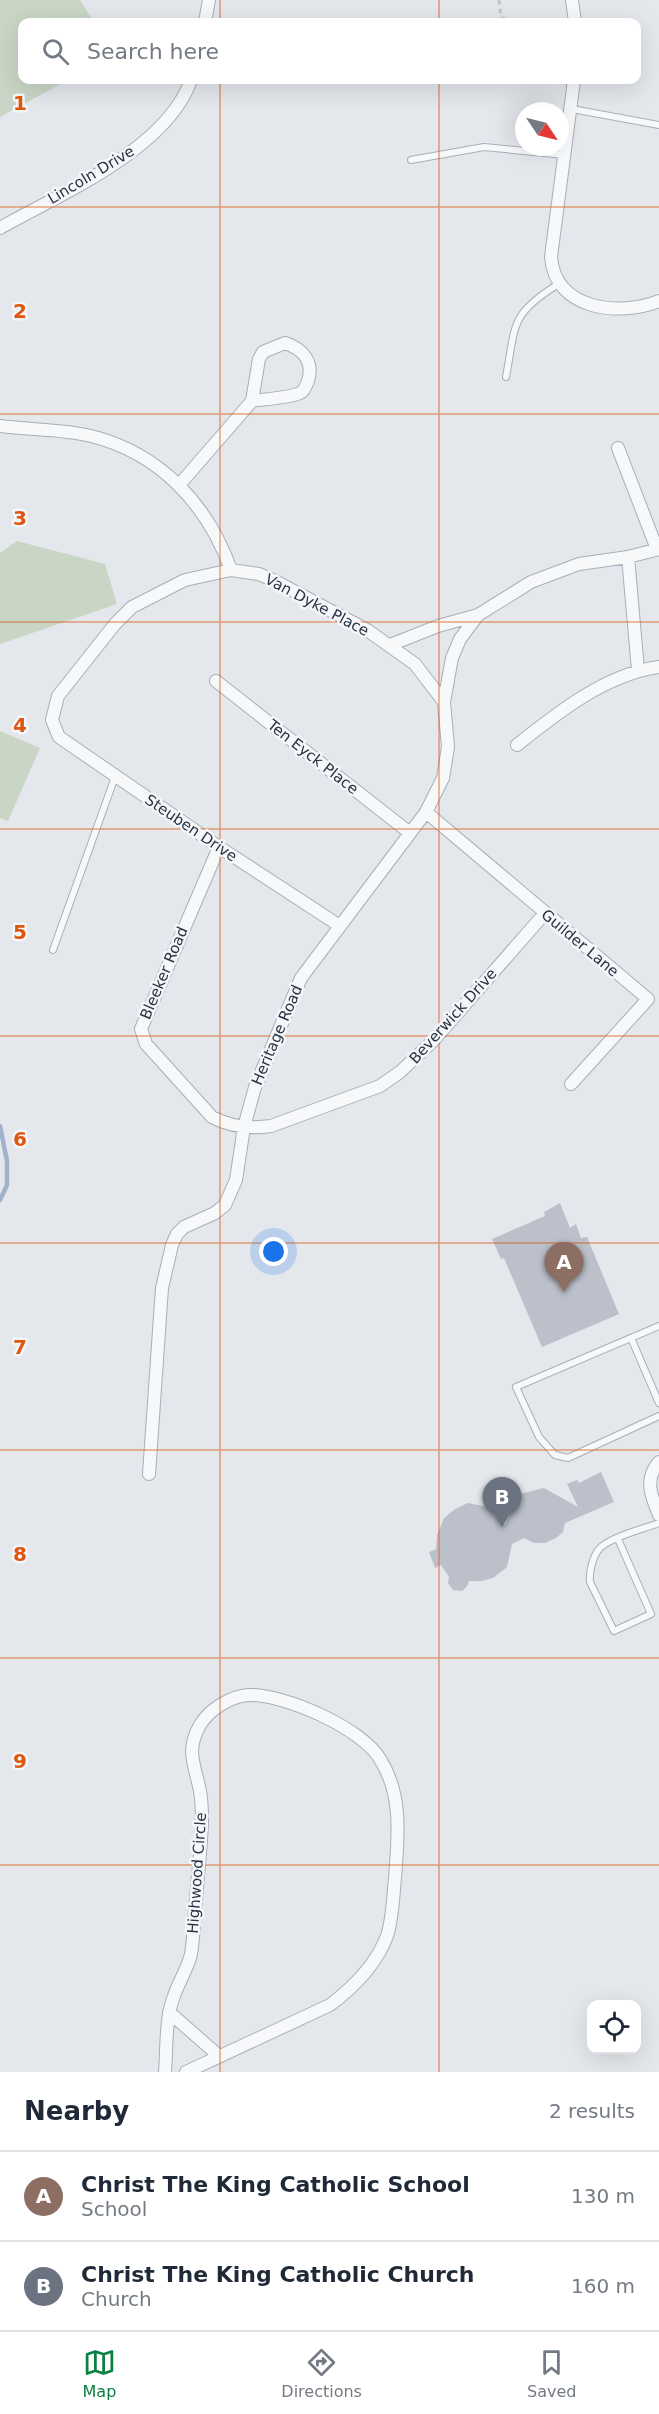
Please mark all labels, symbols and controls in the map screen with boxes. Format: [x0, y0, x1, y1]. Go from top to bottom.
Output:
search box [18, 18, 641, 84]
icon: search [39, 35, 72, 68]
text: Search here [87, 39, 219, 64]
text: 1 [13, 91, 27, 115]
north arrow [515, 102, 569, 156]
street label: Lincoln Drive [44, 142, 138, 208]
text: 2 [13, 299, 27, 323]
text: 3 [13, 506, 27, 530]
street label: Van Dyke Place [262, 570, 372, 640]
text: 4 [13, 713, 27, 737]
street label: Ten Eyck Place [263, 715, 362, 798]
street label: Steuben Drive [142, 791, 240, 865]
street label: Guilder Lane [538, 905, 622, 981]
text: 5 [13, 920, 27, 944]
street label: Bleeker Road [136, 924, 192, 1022]
street label: Beverwick Drive [406, 965, 500, 1067]
street label: Heritage Road [248, 982, 306, 1088]
text: 6 [13, 1127, 27, 1151]
your location [259, 1237, 288, 1266]
pin: A [544, 1242, 584, 1292]
text: 7 [13, 1335, 27, 1359]
pin: B [482, 1478, 522, 1527]
text: 8 [13, 1542, 27, 1566]
text: 9 [13, 1749, 27, 1773]
street label: Highwood Circle [184, 1812, 210, 1934]
map controls [587, 2000, 641, 2054]
button: locate [587, 2000, 641, 2054]
text: Nearby [24, 2096, 129, 2126]
text: 2 results [549, 2099, 635, 2123]
text: Christ The King Catholic School [81, 2172, 470, 2197]
text: A [36, 2184, 51, 2208]
text: 130 m [571, 2184, 635, 2208]
text: School [81, 2197, 147, 2221]
text: Christ The King Catholic Church [81, 2262, 474, 2287]
text: B [36, 2274, 51, 2298]
text: 160 m [571, 2274, 635, 2298]
text: Church [81, 2287, 152, 2311]
tab: Map [83, 2346, 116, 2401]
tab: Directions [281, 2346, 362, 2401]
tab: Saved [527, 2346, 576, 2401]

